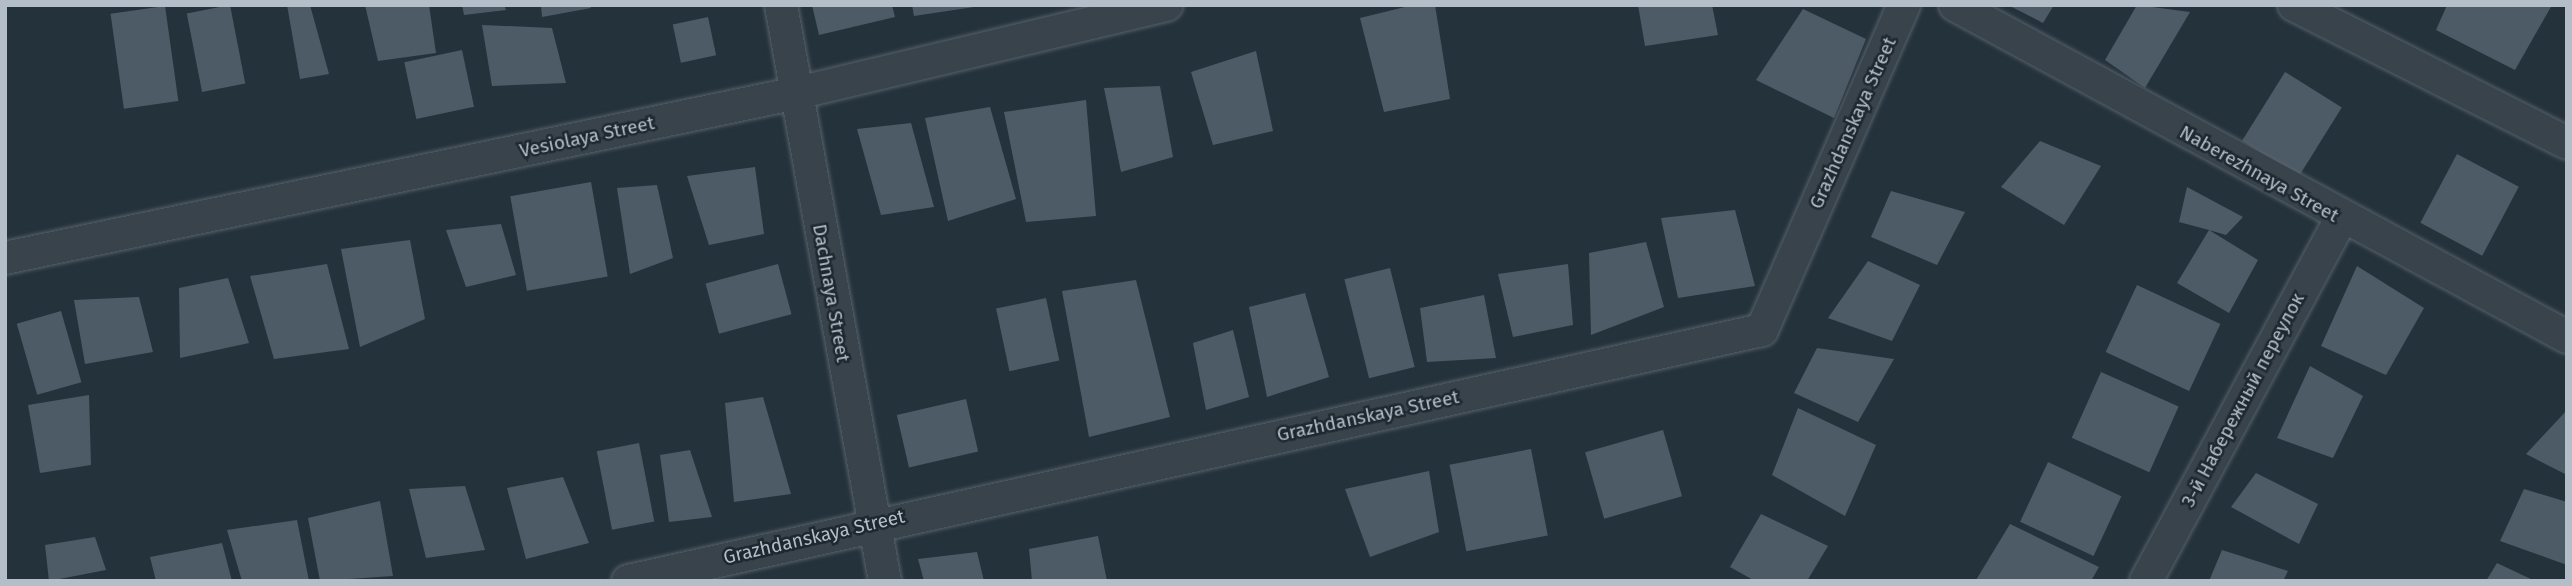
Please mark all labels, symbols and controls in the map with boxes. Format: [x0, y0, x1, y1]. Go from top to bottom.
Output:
street label: Grazhdanskaya Street [1805, 34, 1901, 212]
street label: Vesiolaya Street [518, 112, 656, 162]
street label: Naberezhnaya Street [2175, 121, 2343, 227]
street label: Dachnaya Street [808, 222, 854, 364]
street label: 3-й Набережный переулок [2177, 289, 2309, 511]
street label: Grazhdanskaya Street [1275, 386, 1461, 446]
street label: Grazhdanskaya Street [721, 505, 907, 569]

